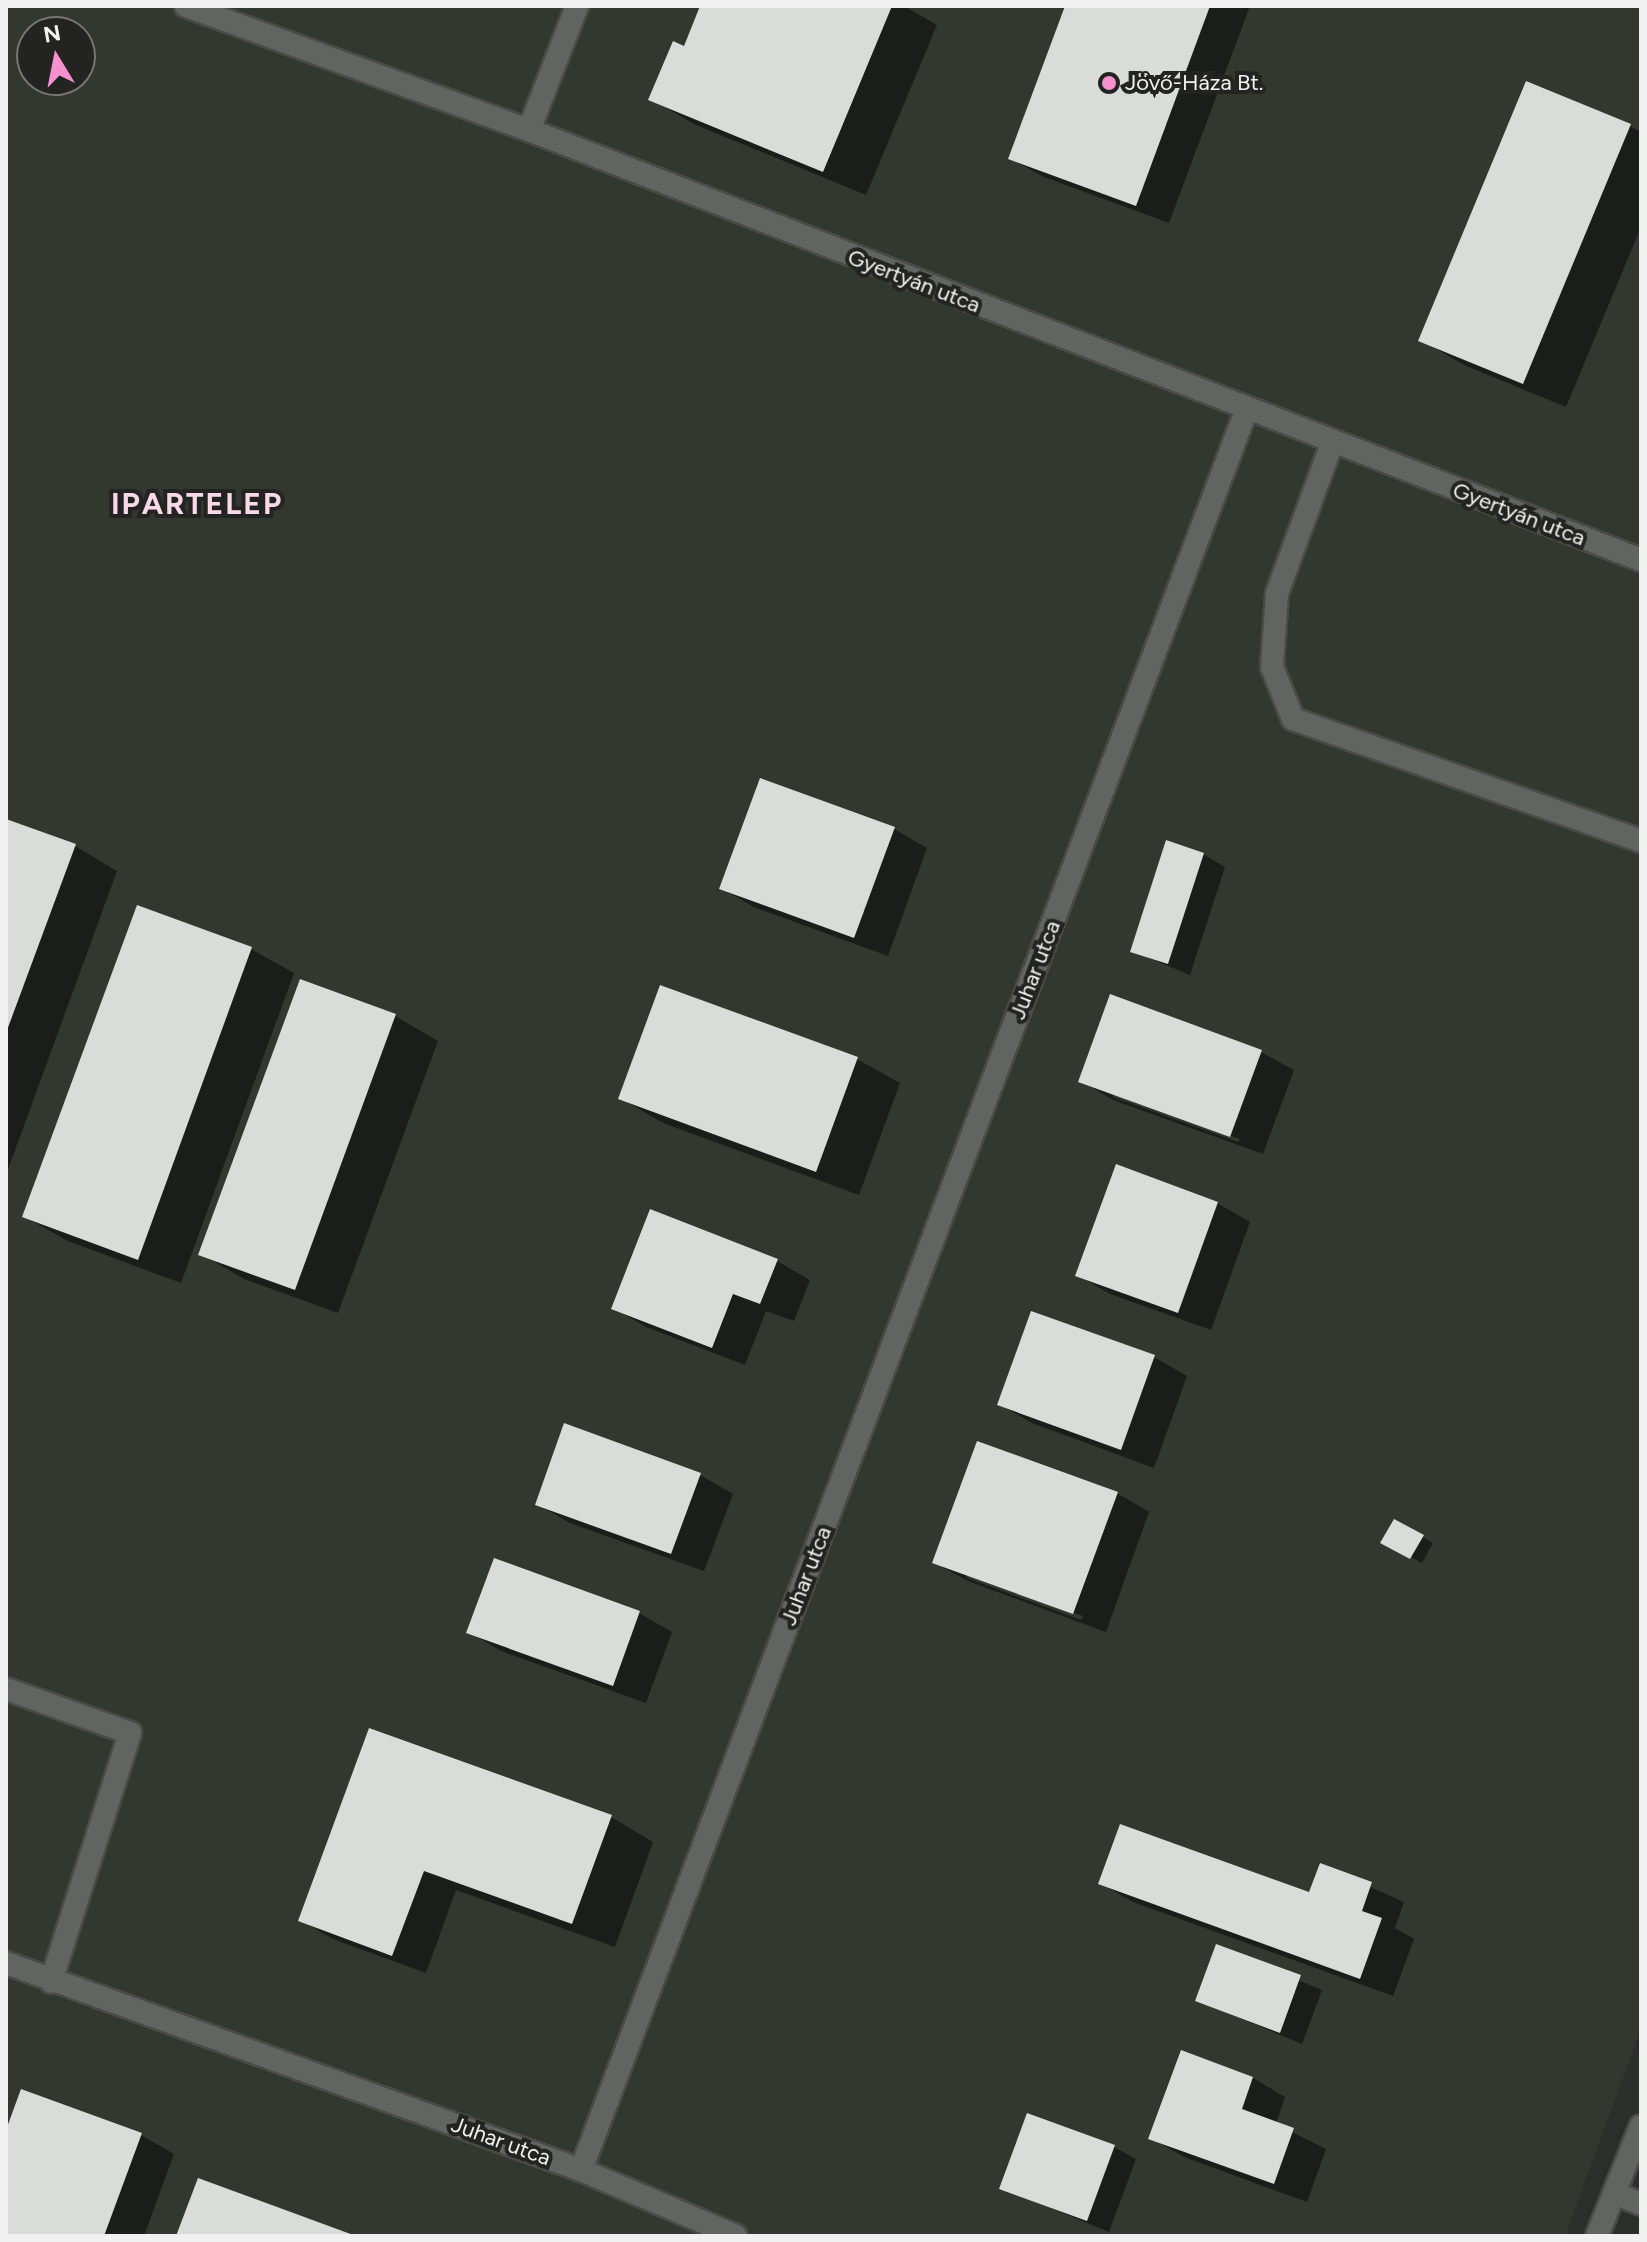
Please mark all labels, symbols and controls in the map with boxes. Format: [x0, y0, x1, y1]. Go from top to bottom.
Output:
north arrow [16, 16, 96, 96]
text: N [41, 19, 63, 49]
place label: Jövő-Háza Bt. [1125, 70, 1263, 96]
marker: Jövő-Háza Bt. [1100, 74, 1118, 92]
street label: Gyertyán utca [844, 244, 984, 318]
street label: Gyertyán utca [1449, 477, 1589, 551]
district label: IPARTELEP [111, 486, 283, 522]
street label: Juhar utca [1004, 917, 1066, 1023]
street label: Juhar utca [775, 1523, 837, 1629]
street label: Juhar utca [448, 2111, 554, 2171]

